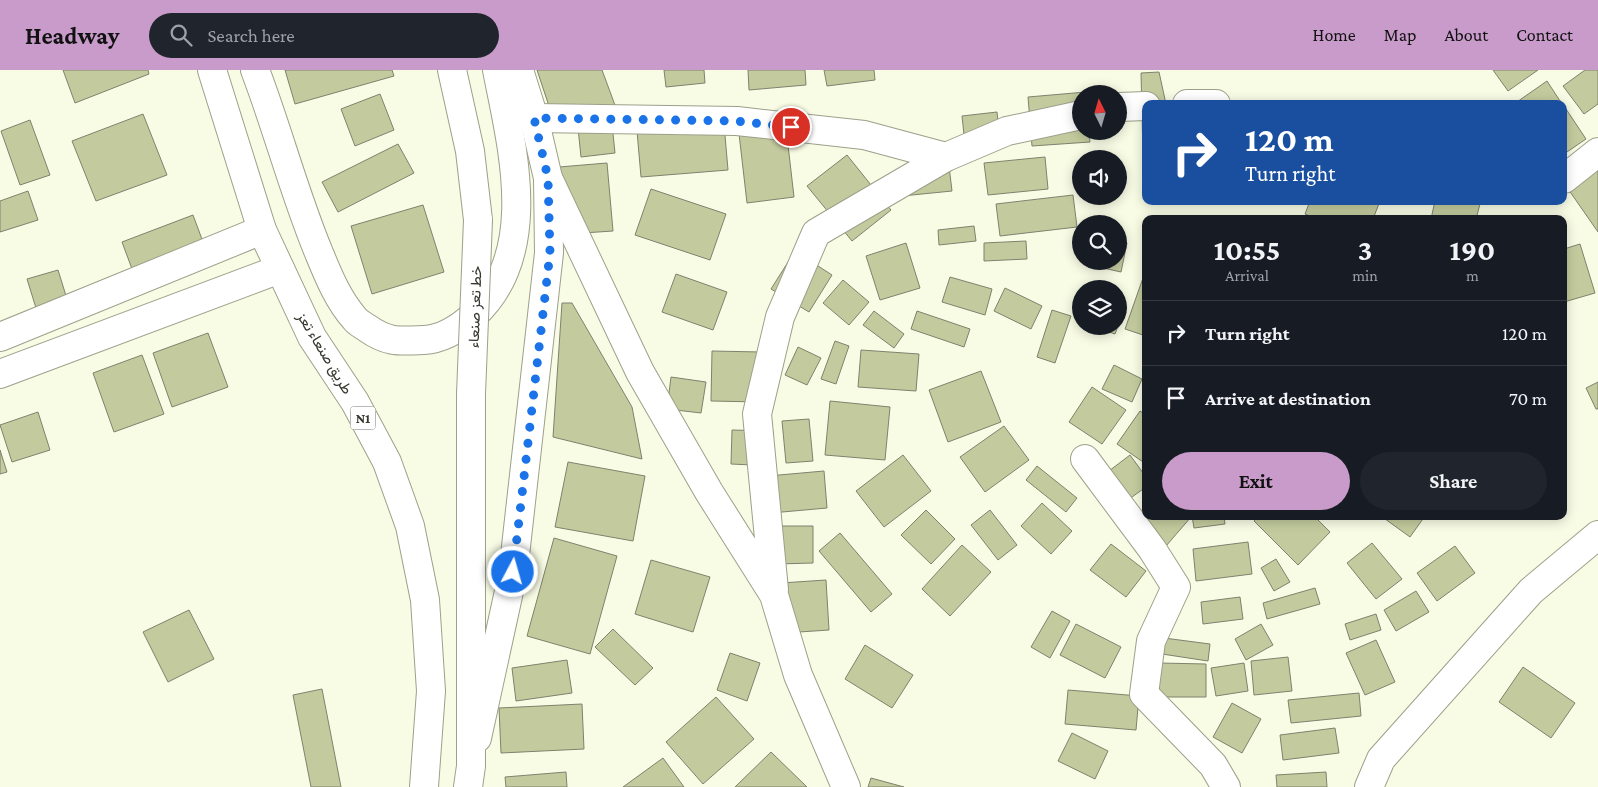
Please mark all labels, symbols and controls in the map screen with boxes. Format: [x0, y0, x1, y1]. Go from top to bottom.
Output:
search box [149, 13, 499, 58]
icon: search [167, 21, 195, 49]
text: Headway [25, 22, 119, 49]
text: Search here [207, 25, 295, 46]
text: Home [1313, 25, 1356, 45]
text: Map [1384, 25, 1416, 45]
text: About [1444, 25, 1488, 45]
text: Contact [1516, 25, 1573, 45]
north arrow [1072, 85, 1128, 140]
map controls [1072, 85, 1127, 335]
pin [770, 106, 812, 148]
icon: arrive [777, 113, 805, 141]
icon: right [1162, 120, 1227, 185]
text: 120 m [1245, 120, 1334, 159]
button: sound [1072, 150, 1127, 205]
text: Turn right [1245, 161, 1336, 186]
button: search [1072, 215, 1127, 270]
text: 10:55 [1214, 233, 1280, 266]
text: 3 [1358, 233, 1372, 266]
text: 190 [1449, 233, 1495, 266]
street label: خط تعز صنعاء [466, 266, 485, 348]
text: Arrival [1225, 267, 1269, 284]
text: min [1352, 267, 1378, 284]
text: m [1466, 267, 1479, 284]
button: layers [1072, 280, 1127, 335]
street label: طريق صنعاء تعز [292, 308, 356, 398]
icon: right [1162, 319, 1190, 347]
text: Turn right [1205, 323, 1290, 344]
text: 120 m [1502, 323, 1547, 344]
icon: arrive [1162, 384, 1190, 412]
text: Arrive at destination [1205, 388, 1371, 409]
text: 70 m [1509, 388, 1547, 409]
road number: N1 [350, 406, 376, 429]
button: Exit [1162, 452, 1350, 510]
button: Share [1360, 452, 1547, 510]
position arrow [486, 545, 538, 597]

